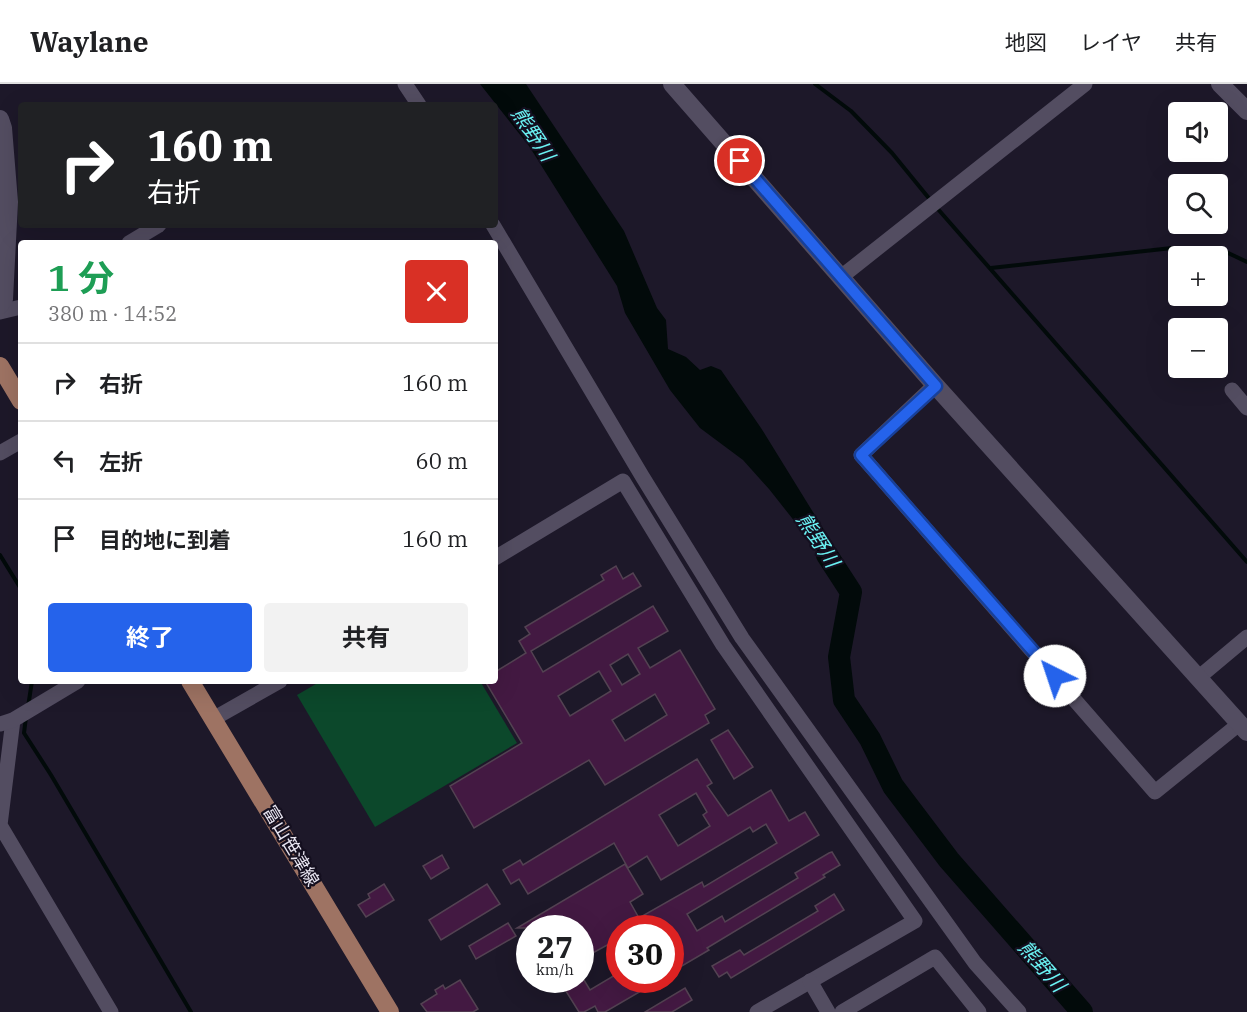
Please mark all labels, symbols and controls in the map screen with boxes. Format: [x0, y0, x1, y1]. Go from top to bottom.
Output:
text: Waylane [30, 23, 149, 60]
text: 地図 [1005, 28, 1047, 56]
text: レイヤ [1080, 28, 1142, 56]
text: 共有 [1175, 28, 1217, 56]
water label: 熊野川 [505, 101, 563, 168]
map controls [1168, 102, 1228, 378]
button: sound [1168, 102, 1228, 162]
text: 160 m [147, 118, 273, 173]
icon: right [48, 126, 126, 204]
pin [714, 135, 765, 186]
icon: arrive [723, 144, 756, 177]
text: 右折 [147, 174, 201, 209]
button: search [1168, 174, 1228, 234]
button: + [1168, 246, 1228, 306]
text: 1 分 [48, 254, 114, 301]
button: close [405, 260, 468, 323]
text: 380 m · 14:52 [48, 300, 177, 327]
button: − [1168, 318, 1228, 378]
icon: right [48, 366, 81, 399]
text: 160 m [402, 368, 468, 397]
text: 右折 [99, 369, 143, 398]
icon: left [48, 444, 81, 477]
text: 60 m [416, 446, 468, 475]
text: 左折 [99, 447, 143, 476]
water label: 熊野川 [791, 507, 847, 574]
icon: arrive [48, 522, 81, 555]
text: 160 m [402, 524, 468, 553]
text: 目的地に到着 [99, 525, 231, 554]
button: 終了 [48, 603, 252, 672]
button: 共有 [264, 603, 468, 672]
position arrow [1023, 644, 1087, 708]
street label: 富山笹津線 [258, 801, 324, 890]
speed limit sign: 30 [606, 915, 684, 993]
text: 27 [537, 927, 573, 966]
water label: 熊野川 [1013, 934, 1074, 999]
text: km/h [536, 960, 574, 979]

